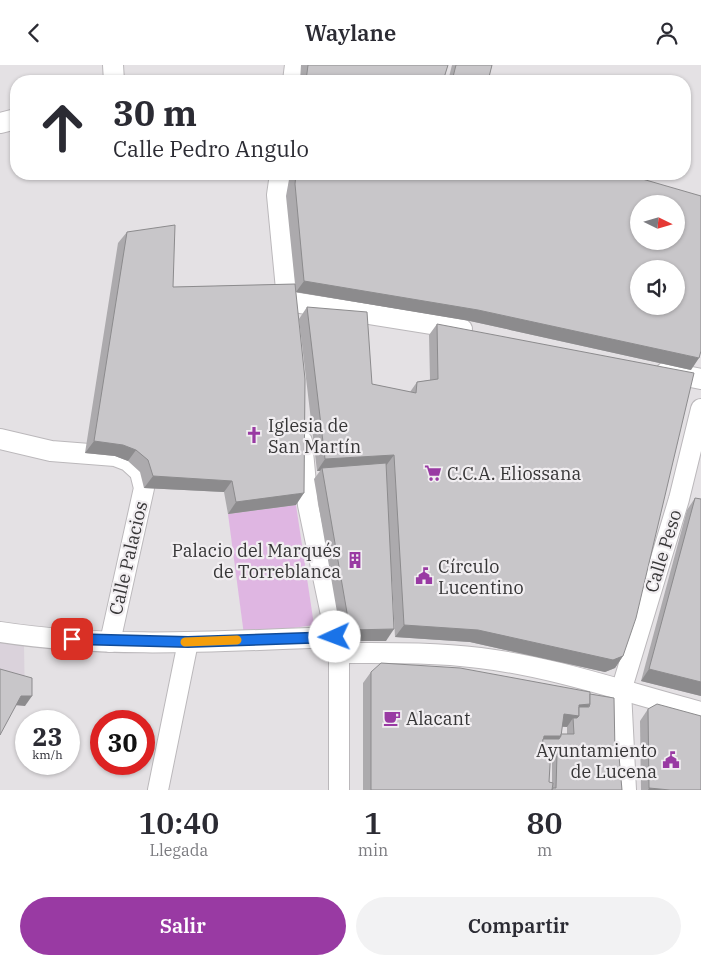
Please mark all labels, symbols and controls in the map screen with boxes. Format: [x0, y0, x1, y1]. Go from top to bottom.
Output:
text: Waylane [305, 18, 396, 47]
icon: back [20, 19, 48, 47]
icon: person [653, 19, 681, 47]
text: 30 m [113, 90, 197, 136]
icon: ahead [30, 95, 95, 160]
text: Calle Pedro Angulo [113, 134, 309, 163]
north arrow [630, 195, 685, 250]
map controls [630, 195, 685, 315]
button: sound [630, 260, 685, 315]
place label: Iglesia de San Martín [268, 414, 361, 458]
church icon: Iglesia de San Martín [244, 425, 264, 445]
place label: C.C.A. Eliossana [447, 462, 581, 485]
supermarket icon: C.C.A. Eliossana [423, 463, 443, 483]
street label: Calle Palacios [104, 499, 152, 617]
street label: Calle Peso [640, 507, 686, 595]
place label: Palacio del Marqués de Torreblanca [172, 539, 341, 583]
building icon: Palacio del Marqués de Torreblanca [345, 550, 365, 570]
place label: Círculo Lucentino [438, 555, 524, 599]
public building icon: Círculo Lucentino [414, 566, 434, 586]
position arrow [308, 610, 360, 662]
pin [51, 618, 93, 660]
icon: arrive [58, 625, 86, 653]
place label: Alacant [406, 707, 470, 730]
cafe icon: Alacant [382, 708, 402, 728]
speed limit sign: 30 [90, 710, 155, 775]
text: 23 [32, 720, 63, 753]
place label: Ayuntamiento de Lucena [536, 739, 657, 783]
text: km/h [32, 747, 63, 762]
public building icon: Ayuntamiento de Lucena [661, 750, 681, 770]
text: 10:40 [138, 803, 219, 842]
text: 1 [364, 803, 382, 842]
text: 80 [527, 803, 563, 842]
text: Llegada [149, 840, 208, 860]
text: min [358, 840, 388, 860]
text: m [537, 840, 552, 860]
button: Salir [20, 897, 346, 955]
button: Compartir [356, 897, 681, 955]

